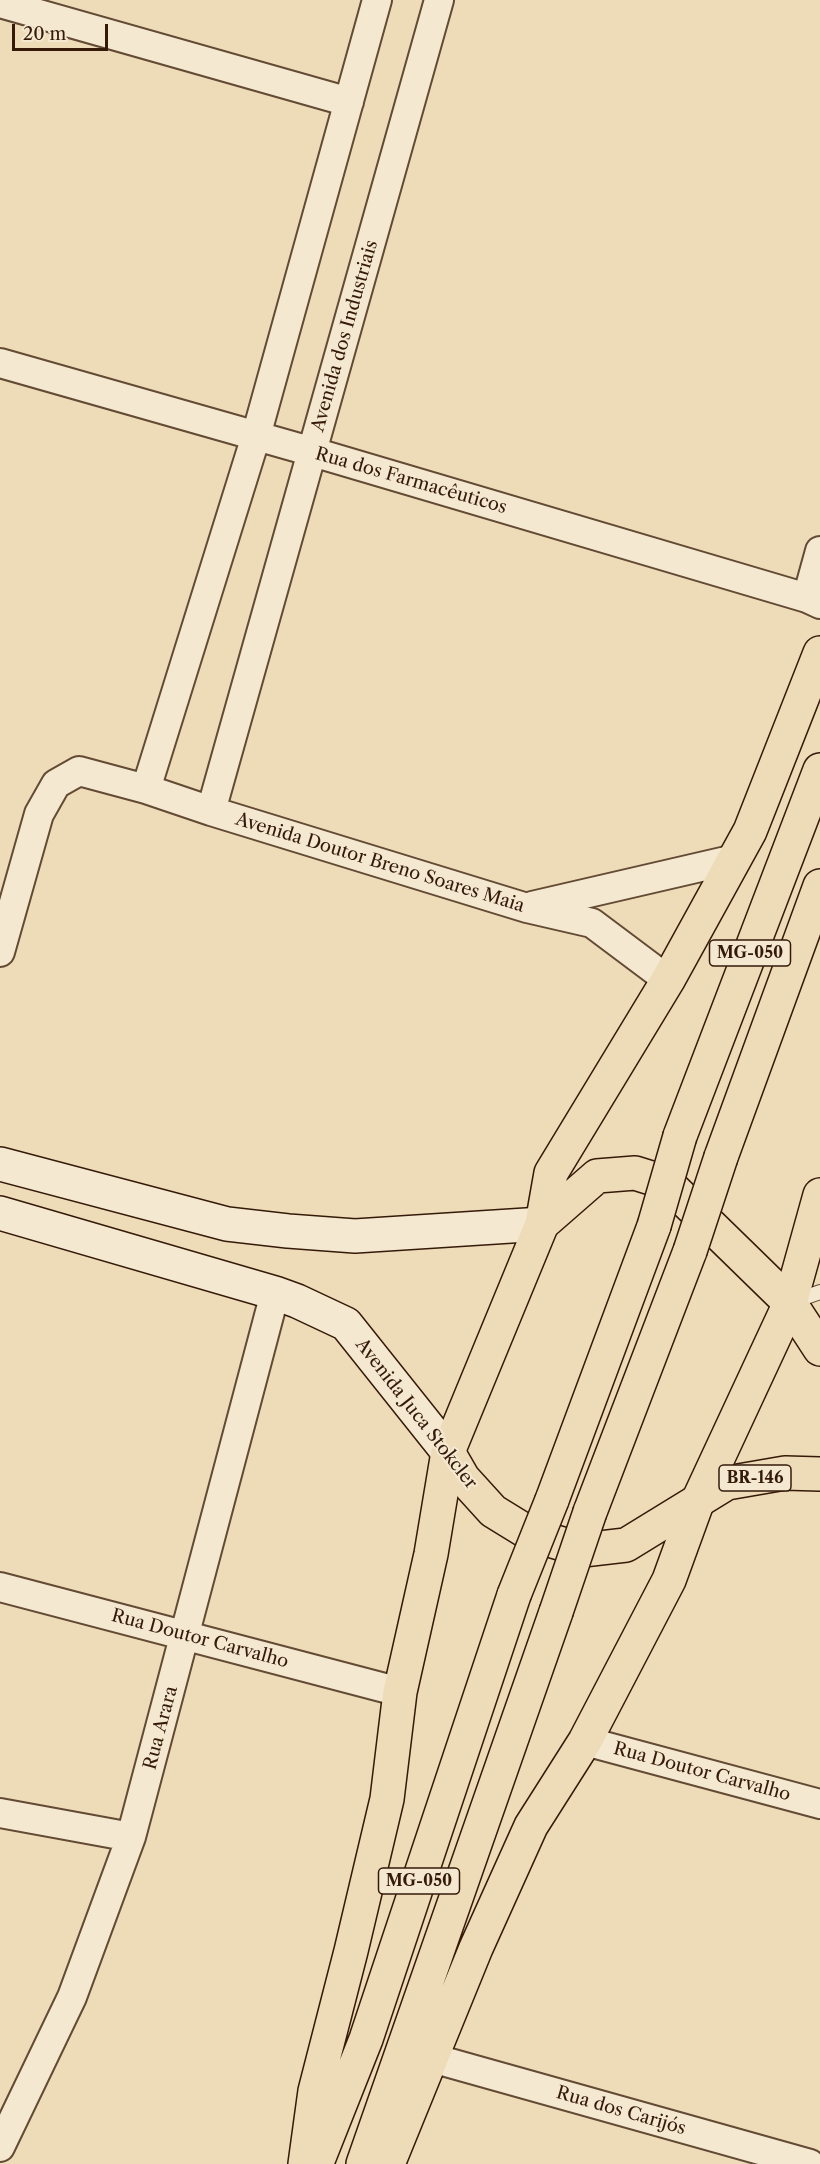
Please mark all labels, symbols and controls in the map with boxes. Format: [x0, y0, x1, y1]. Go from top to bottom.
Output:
scale bar [15, 12, 111, 50]
text: 20 m [23, 23, 66, 45]
street label: Avenida dos Industriais [307, 238, 383, 434]
street label: Rua dos Farmacêuticos [313, 443, 509, 519]
street label: Avenida Doutor Breno Soares Maia [233, 809, 527, 917]
road number: MG-050 [710, 940, 790, 966]
street label: Avenida Juca Stokcler [351, 1334, 481, 1494]
road number: BR-146 [719, 1465, 791, 1491]
street label: Rua Doutor Carvalho [109, 1605, 291, 1673]
street label: Rua Arara [139, 1684, 183, 1772]
street label: Rua Doutor Carvalho [611, 1738, 793, 1806]
road number: MG-050 [378, 1868, 460, 1894]
street label: Rua dos Carijós [554, 2082, 688, 2140]

